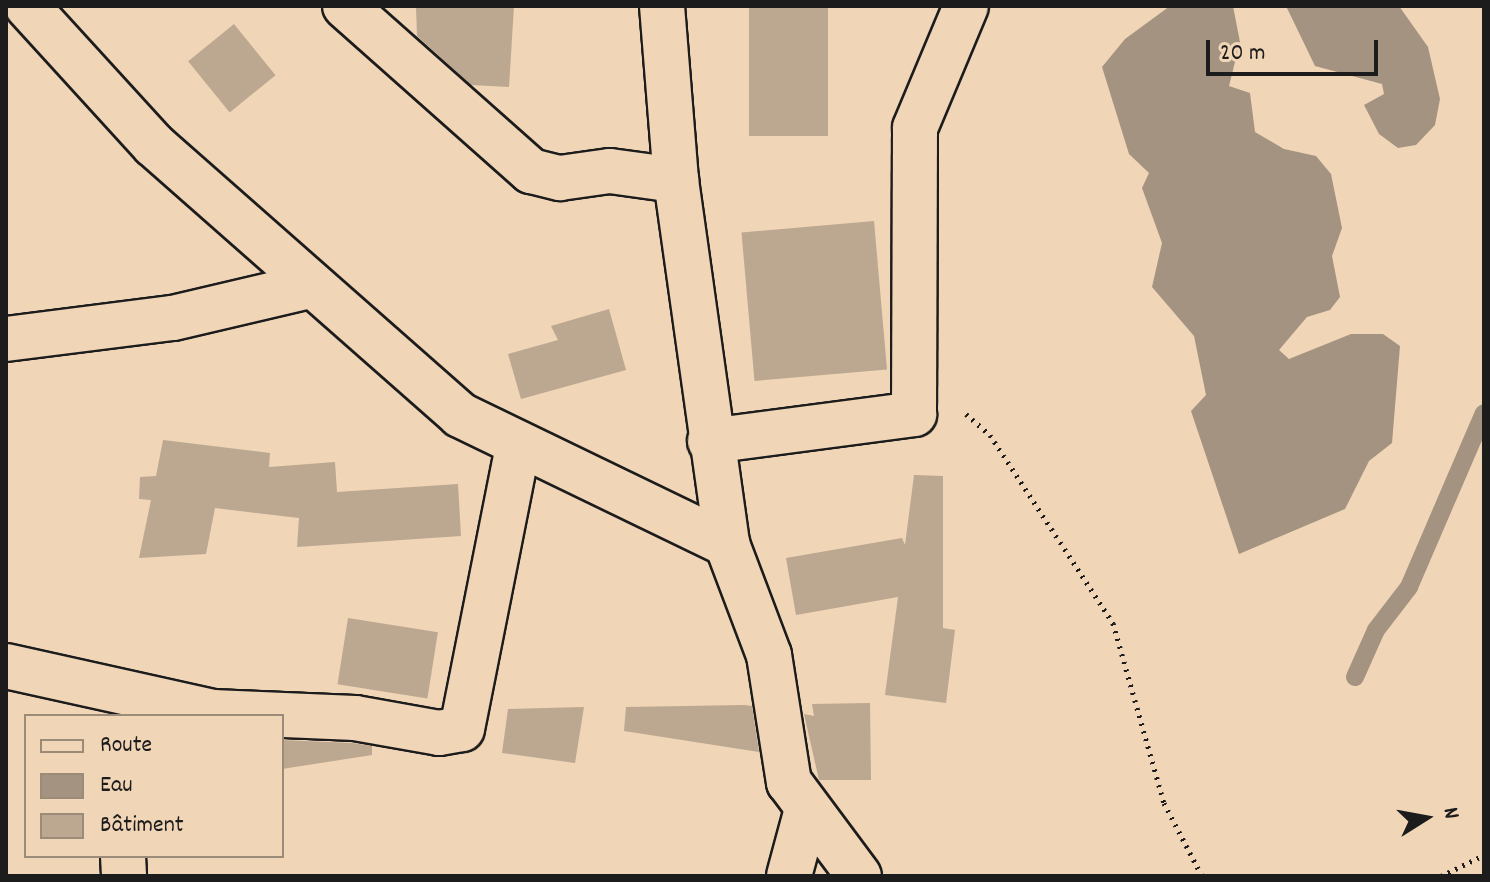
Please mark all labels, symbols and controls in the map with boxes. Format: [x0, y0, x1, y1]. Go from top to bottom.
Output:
scale bar [1210, 24, 1382, 74]
text: 20 m [1220, 37, 1266, 71]
legend [24, 714, 284, 858]
text: Route [100, 729, 152, 763]
text: Eau [100, 769, 133, 803]
north arrow [1386, 778, 1466, 858]
text: N [1434, 805, 1466, 822]
text: Bâtiment [100, 809, 184, 843]

